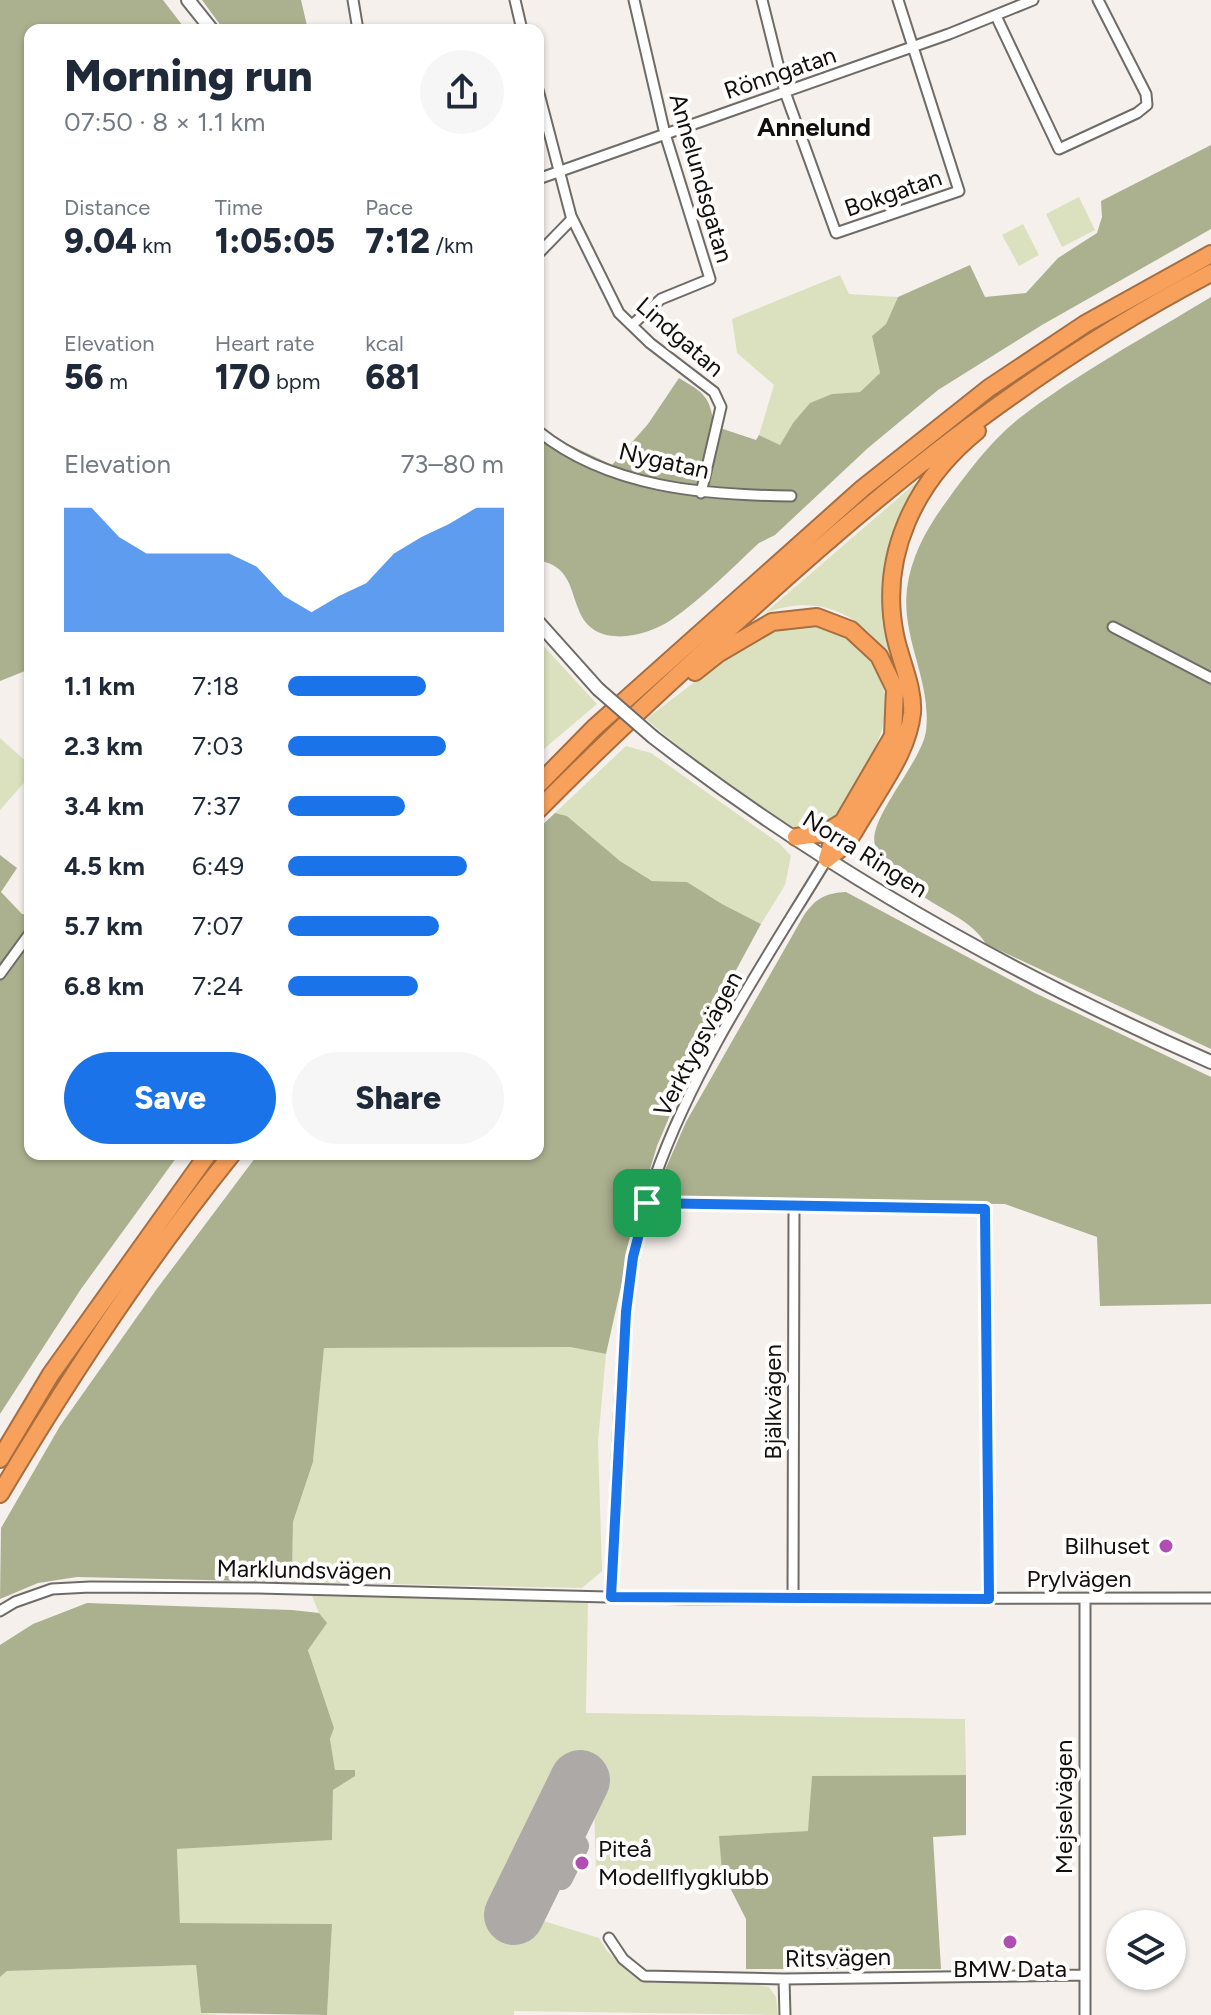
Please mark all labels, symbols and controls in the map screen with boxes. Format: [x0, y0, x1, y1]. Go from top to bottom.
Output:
street label: Rönngatan [720, 40, 840, 105]
text: Morning run [64, 49, 313, 102]
button: share [420, 50, 504, 134]
street label: Annelundsgatan [664, 90, 739, 266]
text: 07:50 · 8 × 1.1 km [64, 106, 265, 138]
district label: Annelund [757, 111, 871, 143]
street label: Bokgatan [840, 162, 945, 223]
text: Distance [64, 194, 150, 221]
text: Time [215, 194, 263, 221]
text: Pace [365, 194, 413, 221]
text: 9.04 [64, 221, 137, 262]
text: 1:05:05 [215, 221, 335, 262]
text: 7:12 [365, 221, 430, 262]
text: km [137, 232, 172, 259]
text: /km [430, 232, 473, 259]
street label: Lindgatan [631, 291, 730, 382]
text: Elevation [64, 330, 154, 357]
text: Heart rate [215, 330, 315, 357]
text: kcal [365, 330, 404, 357]
text: 56 [64, 357, 104, 398]
text: 170 [215, 357, 270, 398]
text: 681 [365, 357, 421, 398]
text: m [104, 368, 128, 395]
text: bpm [270, 368, 321, 395]
street label: Nygatan [616, 436, 712, 485]
text: Elevation [64, 448, 171, 480]
text: 73–80 m [400, 448, 504, 480]
text: 1.1 km [64, 670, 135, 702]
text: 7:18 [192, 670, 239, 702]
text: 2.3 km [64, 730, 143, 762]
text: 7:03 [192, 730, 243, 762]
text: 3.4 km [64, 790, 144, 822]
text: 7:37 [192, 790, 241, 822]
street label: Norra Ringen [798, 804, 933, 903]
text: 4.5 km [64, 850, 145, 882]
text: 6:49 [192, 850, 244, 882]
text: 5.7 km [64, 910, 143, 942]
text: 7:07 [192, 910, 243, 942]
street label: Verktygsvägen [647, 966, 748, 1121]
text: 6.8 km [64, 970, 144, 1002]
text: 7:24 [192, 970, 243, 1002]
button: Save [64, 1052, 276, 1144]
button: Share [292, 1052, 504, 1144]
pin [613, 1169, 681, 1237]
icon: arrive [625, 1181, 669, 1225]
street label: Bjälkvägen [758, 1344, 787, 1460]
place label: Bilhuset [1064, 1531, 1150, 1560]
marker: Bilhuset [1157, 1537, 1175, 1555]
street label: Marklundsvägen [216, 1553, 392, 1586]
street label: Prylvägen [1026, 1564, 1132, 1593]
street label: Mejselvägen [1049, 1740, 1078, 1874]
place label: Piteå Modellflygklubb [598, 1834, 769, 1891]
marker: Piteå Modellflygklubb [573, 1854, 591, 1872]
map controls [1106, 1910, 1186, 1990]
button: layers [1106, 1910, 1186, 1990]
marker: BMW Data [1001, 1933, 1019, 1951]
street label: Ritsvägen [785, 1942, 891, 1973]
place label: BMW Data [953, 1954, 1067, 1983]

